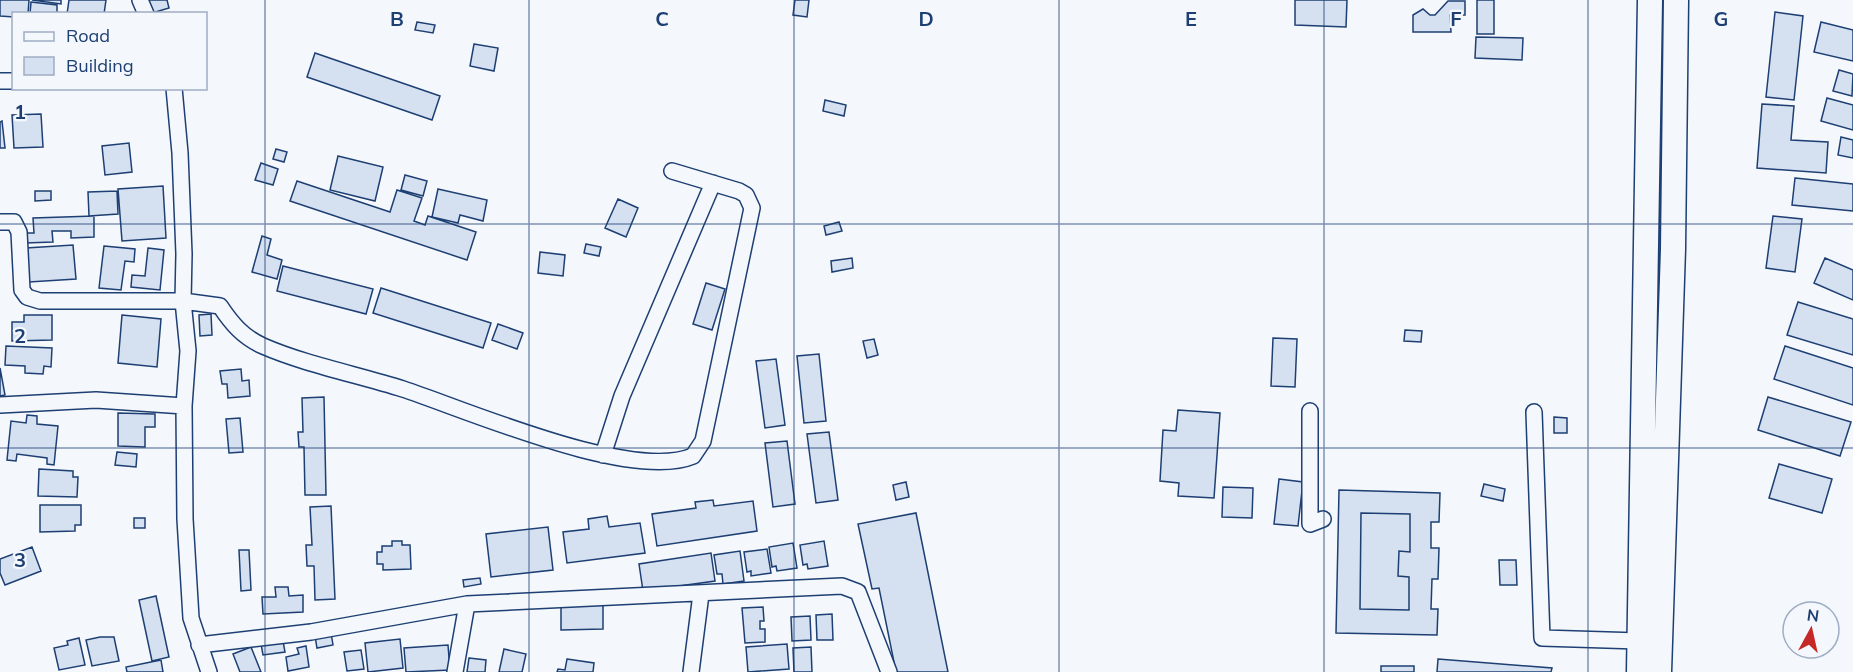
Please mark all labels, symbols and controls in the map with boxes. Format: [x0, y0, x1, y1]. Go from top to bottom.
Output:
text: B [390, 6, 404, 31]
text: C [655, 6, 669, 31]
text: D [918, 6, 934, 31]
text: E [1185, 6, 1197, 31]
text: F [1450, 6, 1462, 31]
text: G [1714, 6, 1728, 31]
legend [12, 12, 207, 90]
text: Road [66, 24, 110, 47]
text: Building [66, 54, 134, 77]
text: 1 [14, 99, 26, 124]
text: 2 [14, 323, 26, 348]
text: 3 [14, 547, 26, 572]
north arrow [1781, 600, 1841, 660]
text: N [1806, 604, 1820, 626]

